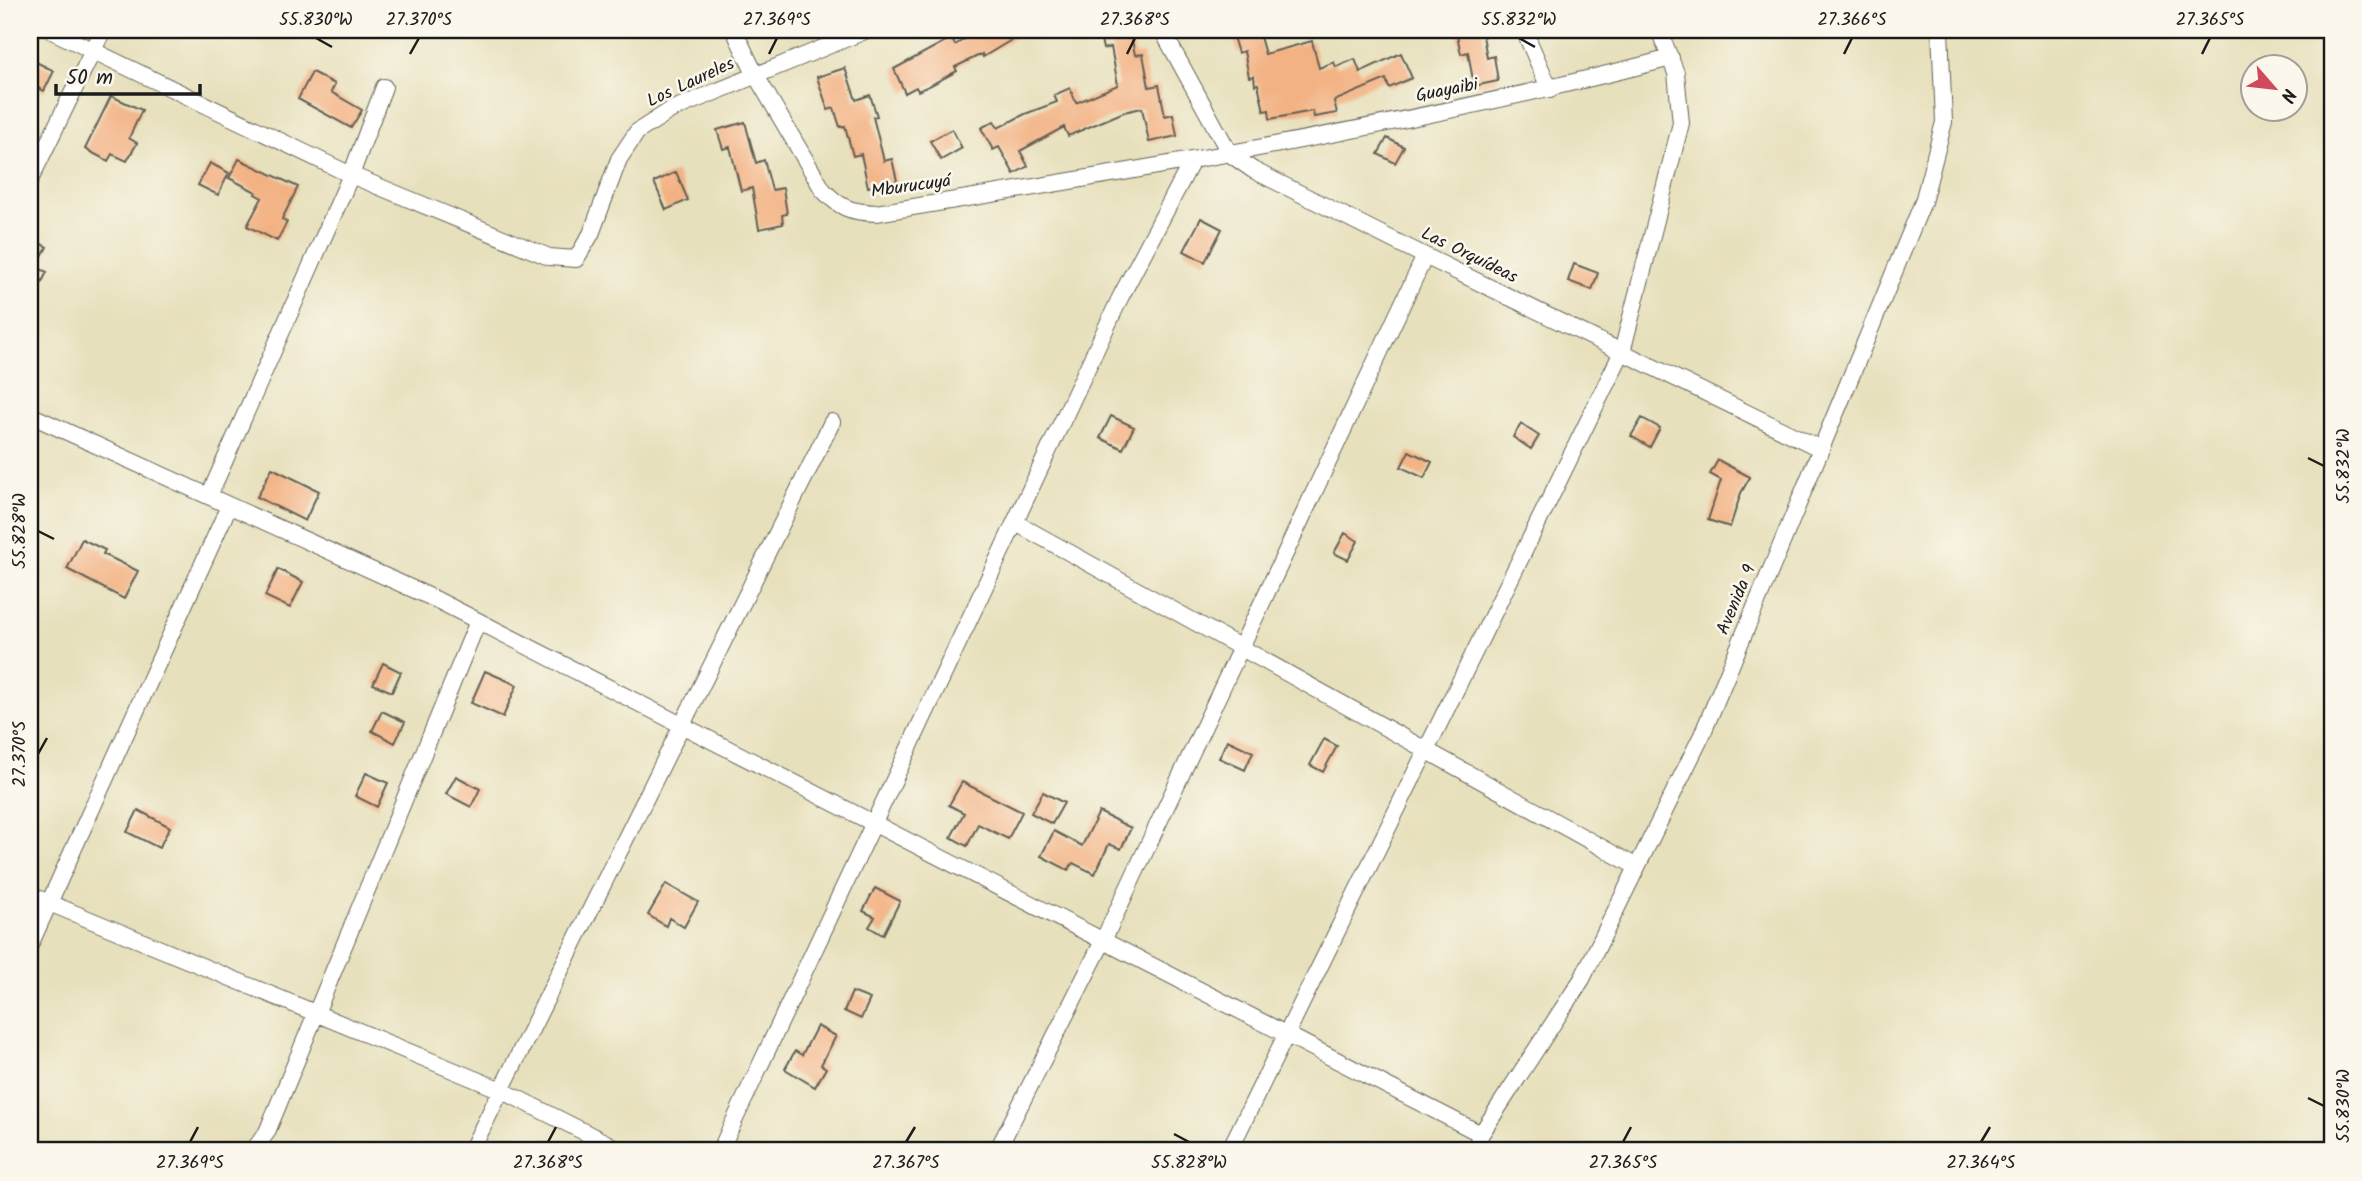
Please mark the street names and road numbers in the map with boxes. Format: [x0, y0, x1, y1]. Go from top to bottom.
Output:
street label: Los Laureles [642, 50, 740, 116]
street label: Guayaibi [1413, 71, 1481, 111]
street label: Mburucuyá [869, 167, 954, 207]
street label: Las Orquídeas [1416, 220, 1523, 292]
street label: Avenida 9 [1709, 560, 1765, 640]

